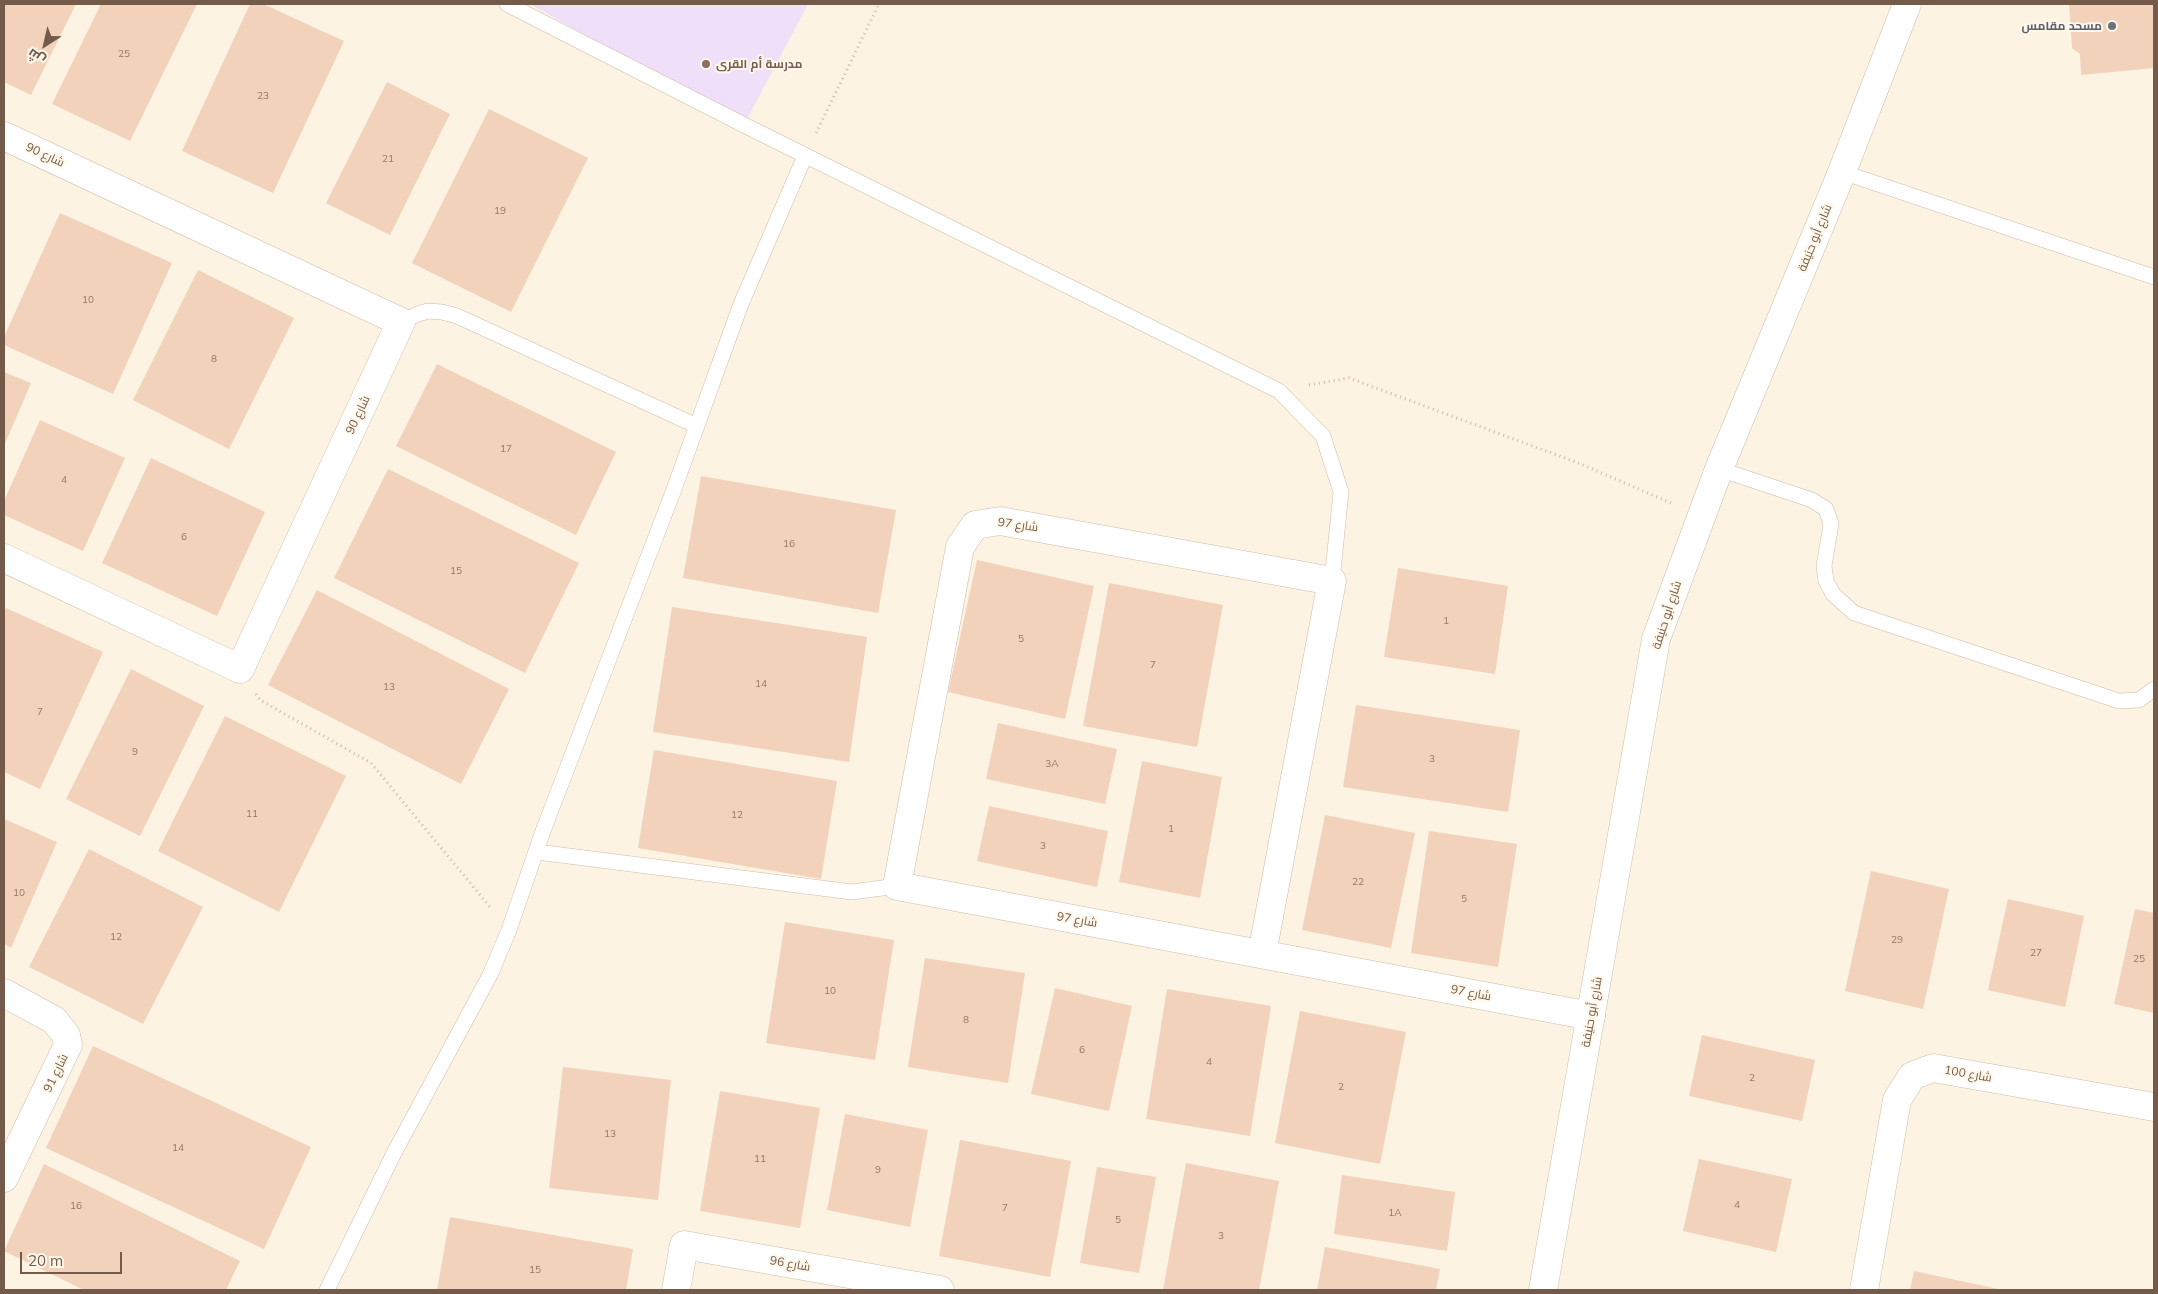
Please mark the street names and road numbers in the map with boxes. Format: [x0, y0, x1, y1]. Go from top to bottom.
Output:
street label: شارع 90 [23, 140, 67, 170]
street label: شارع أبو حنيفة [1795, 202, 1835, 274]
street label: شارع 90 [343, 393, 373, 437]
street label: شارع 97 [997, 515, 1039, 535]
street label: شارع أبو حنيفة [1649, 579, 1685, 651]
street label: شارع 97 [1056, 909, 1098, 931]
street label: شارع أبو حنيفة [1579, 976, 1605, 1048]
street label: شارع 97 [1450, 982, 1492, 1004]
street label: شارع 91 [41, 1052, 71, 1094]
street label: شارع 100 [1943, 1063, 1993, 1085]
street label: شارع 96 [769, 1253, 811, 1275]

